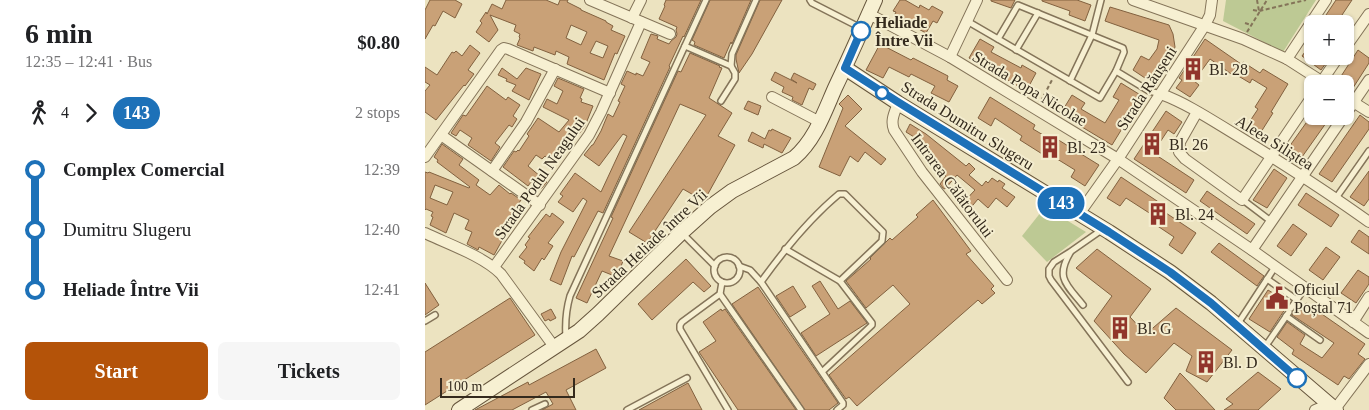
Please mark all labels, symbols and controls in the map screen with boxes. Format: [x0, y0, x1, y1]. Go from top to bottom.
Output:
place label: Heliade Între Vii [875, 14, 933, 49]
map controls [1304, 15, 1354, 125]
button: + [1304, 15, 1354, 65]
text: 6 min [25, 18, 93, 49]
marker: Heliade Între Vii [851, 21, 871, 41]
text: $0.80 [357, 32, 400, 53]
street label: Strada Răușeni [1113, 43, 1181, 134]
street label: Strada Popa Nicolae [969, 48, 1090, 130]
text: 12:35 – 12:41 · Bus [25, 53, 152, 70]
building icon: Bl. 28 [1180, 56, 1206, 82]
place label: Bl. 28 [1209, 61, 1248, 78]
button: − [1304, 75, 1354, 125]
street label: Strada Dumitru Slugeru [898, 78, 1037, 174]
unlabelled marker [875, 86, 889, 100]
icon: walk [25, 99, 53, 127]
icon: forward [77, 99, 105, 127]
text: 143 [123, 103, 150, 123]
text: 4 [61, 104, 69, 121]
text: 2 stops [355, 104, 400, 121]
street label: Aleea Siliștea [1232, 112, 1317, 174]
street label: Strada Podul Neagului [491, 114, 589, 243]
street label: Intrarea Călătorului [908, 130, 998, 241]
building icon: Bl. 26 [1139, 131, 1165, 157]
building icon: Bl. 23 [1037, 134, 1063, 160]
place label: Bl. 26 [1169, 136, 1208, 153]
place label: Bl. 23 [1067, 139, 1106, 156]
text: Complex Comercial [63, 159, 225, 180]
text: 12:39 [364, 161, 400, 178]
street label: Strada Heliade între Vii [588, 185, 711, 301]
line badge: 143 [1032, 187, 1090, 219]
text: 143 [1048, 193, 1075, 213]
building icon: Bl. 24 [1145, 201, 1171, 227]
place label: Bl. 24 [1175, 206, 1214, 223]
text: Dumitru Slugeru [63, 219, 191, 240]
text: 12:40 [364, 221, 400, 238]
text: Heliade Între Vii [63, 279, 199, 300]
text: 12:41 [364, 281, 400, 298]
place label: Oficiul Poștal 71 [1294, 281, 1353, 317]
public building icon: Oficiul Poștal 71 [1264, 285, 1290, 311]
building icon: Bl. G [1107, 315, 1133, 341]
place label: Bl. G [1137, 320, 1172, 337]
button: Start [25, 342, 208, 400]
button: Tickets [218, 342, 400, 400]
building icon: Bl. D [1193, 349, 1219, 375]
place label: Bl. D [1223, 354, 1258, 371]
unlabelled marker [1287, 368, 1307, 388]
scale bar [440, 375, 575, 398]
text: 100 m [447, 379, 482, 394]

